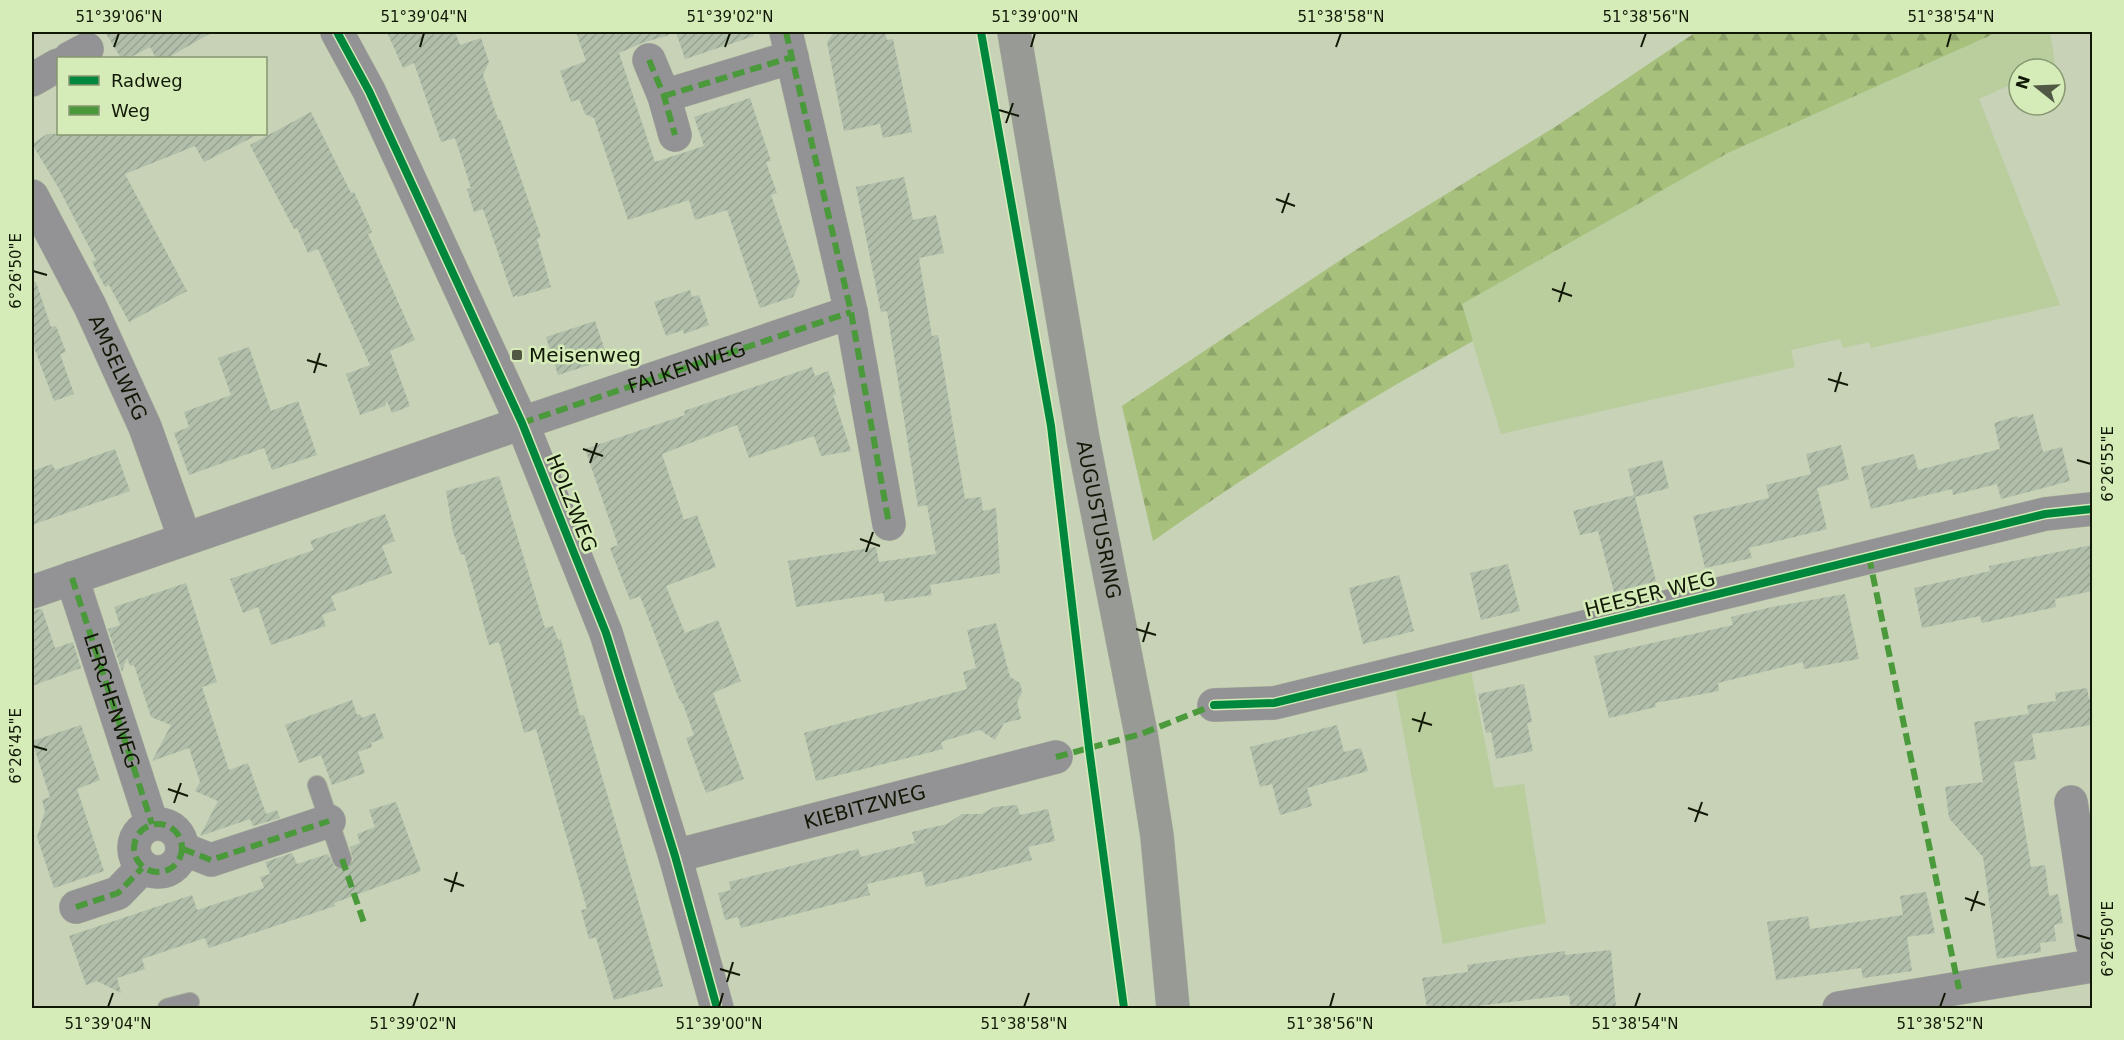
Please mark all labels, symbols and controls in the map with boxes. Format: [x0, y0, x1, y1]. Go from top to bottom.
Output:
text: 51°39'06"N [75, 8, 163, 26]
text: 51°39'04"N [380, 8, 468, 26]
text: 51°39'02"N [686, 8, 774, 26]
text: 51°39'00"N [991, 8, 1079, 26]
text: 51°38'58"N [1297, 8, 1385, 26]
text: 51°38'56"N [1602, 8, 1690, 26]
text: 51°38'54"N [1907, 8, 1995, 26]
legend [57, 57, 267, 135]
north arrow [2007, 57, 2067, 117]
text: Radweg [111, 70, 183, 91]
text: N [2012, 73, 2034, 92]
text: Weg [111, 100, 150, 121]
text: 6°26'50"E [7, 233, 25, 309]
street label: AMSELWEG [84, 311, 152, 424]
street label: FALKENWEG [624, 336, 749, 399]
place label: Meisenweg [529, 343, 641, 367]
marker: Meisenweg [510, 348, 524, 362]
text: 6°26'55"E [2099, 426, 2117, 502]
street label: AUGUSTUSRING [1072, 438, 1126, 601]
street label: HOLZWEG [541, 451, 603, 555]
street label: HEESER WEG [1582, 566, 1718, 622]
street label: LERCHENWEG [79, 630, 145, 772]
text: 6°26'45"E [7, 708, 25, 784]
street label: KIEBITZWEG [801, 779, 928, 834]
text: 6°26'50"E [2099, 901, 2117, 977]
text: 51°39'04"N [64, 1015, 152, 1033]
text: 51°39'02"N [369, 1015, 457, 1033]
text: 51°39'00"N [675, 1015, 763, 1033]
text: 51°38'58"N [980, 1015, 1068, 1033]
text: 51°38'56"N [1286, 1015, 1374, 1033]
text: 51°38'54"N [1591, 1015, 1679, 1033]
text: 51°38'52"N [1896, 1015, 1984, 1033]

